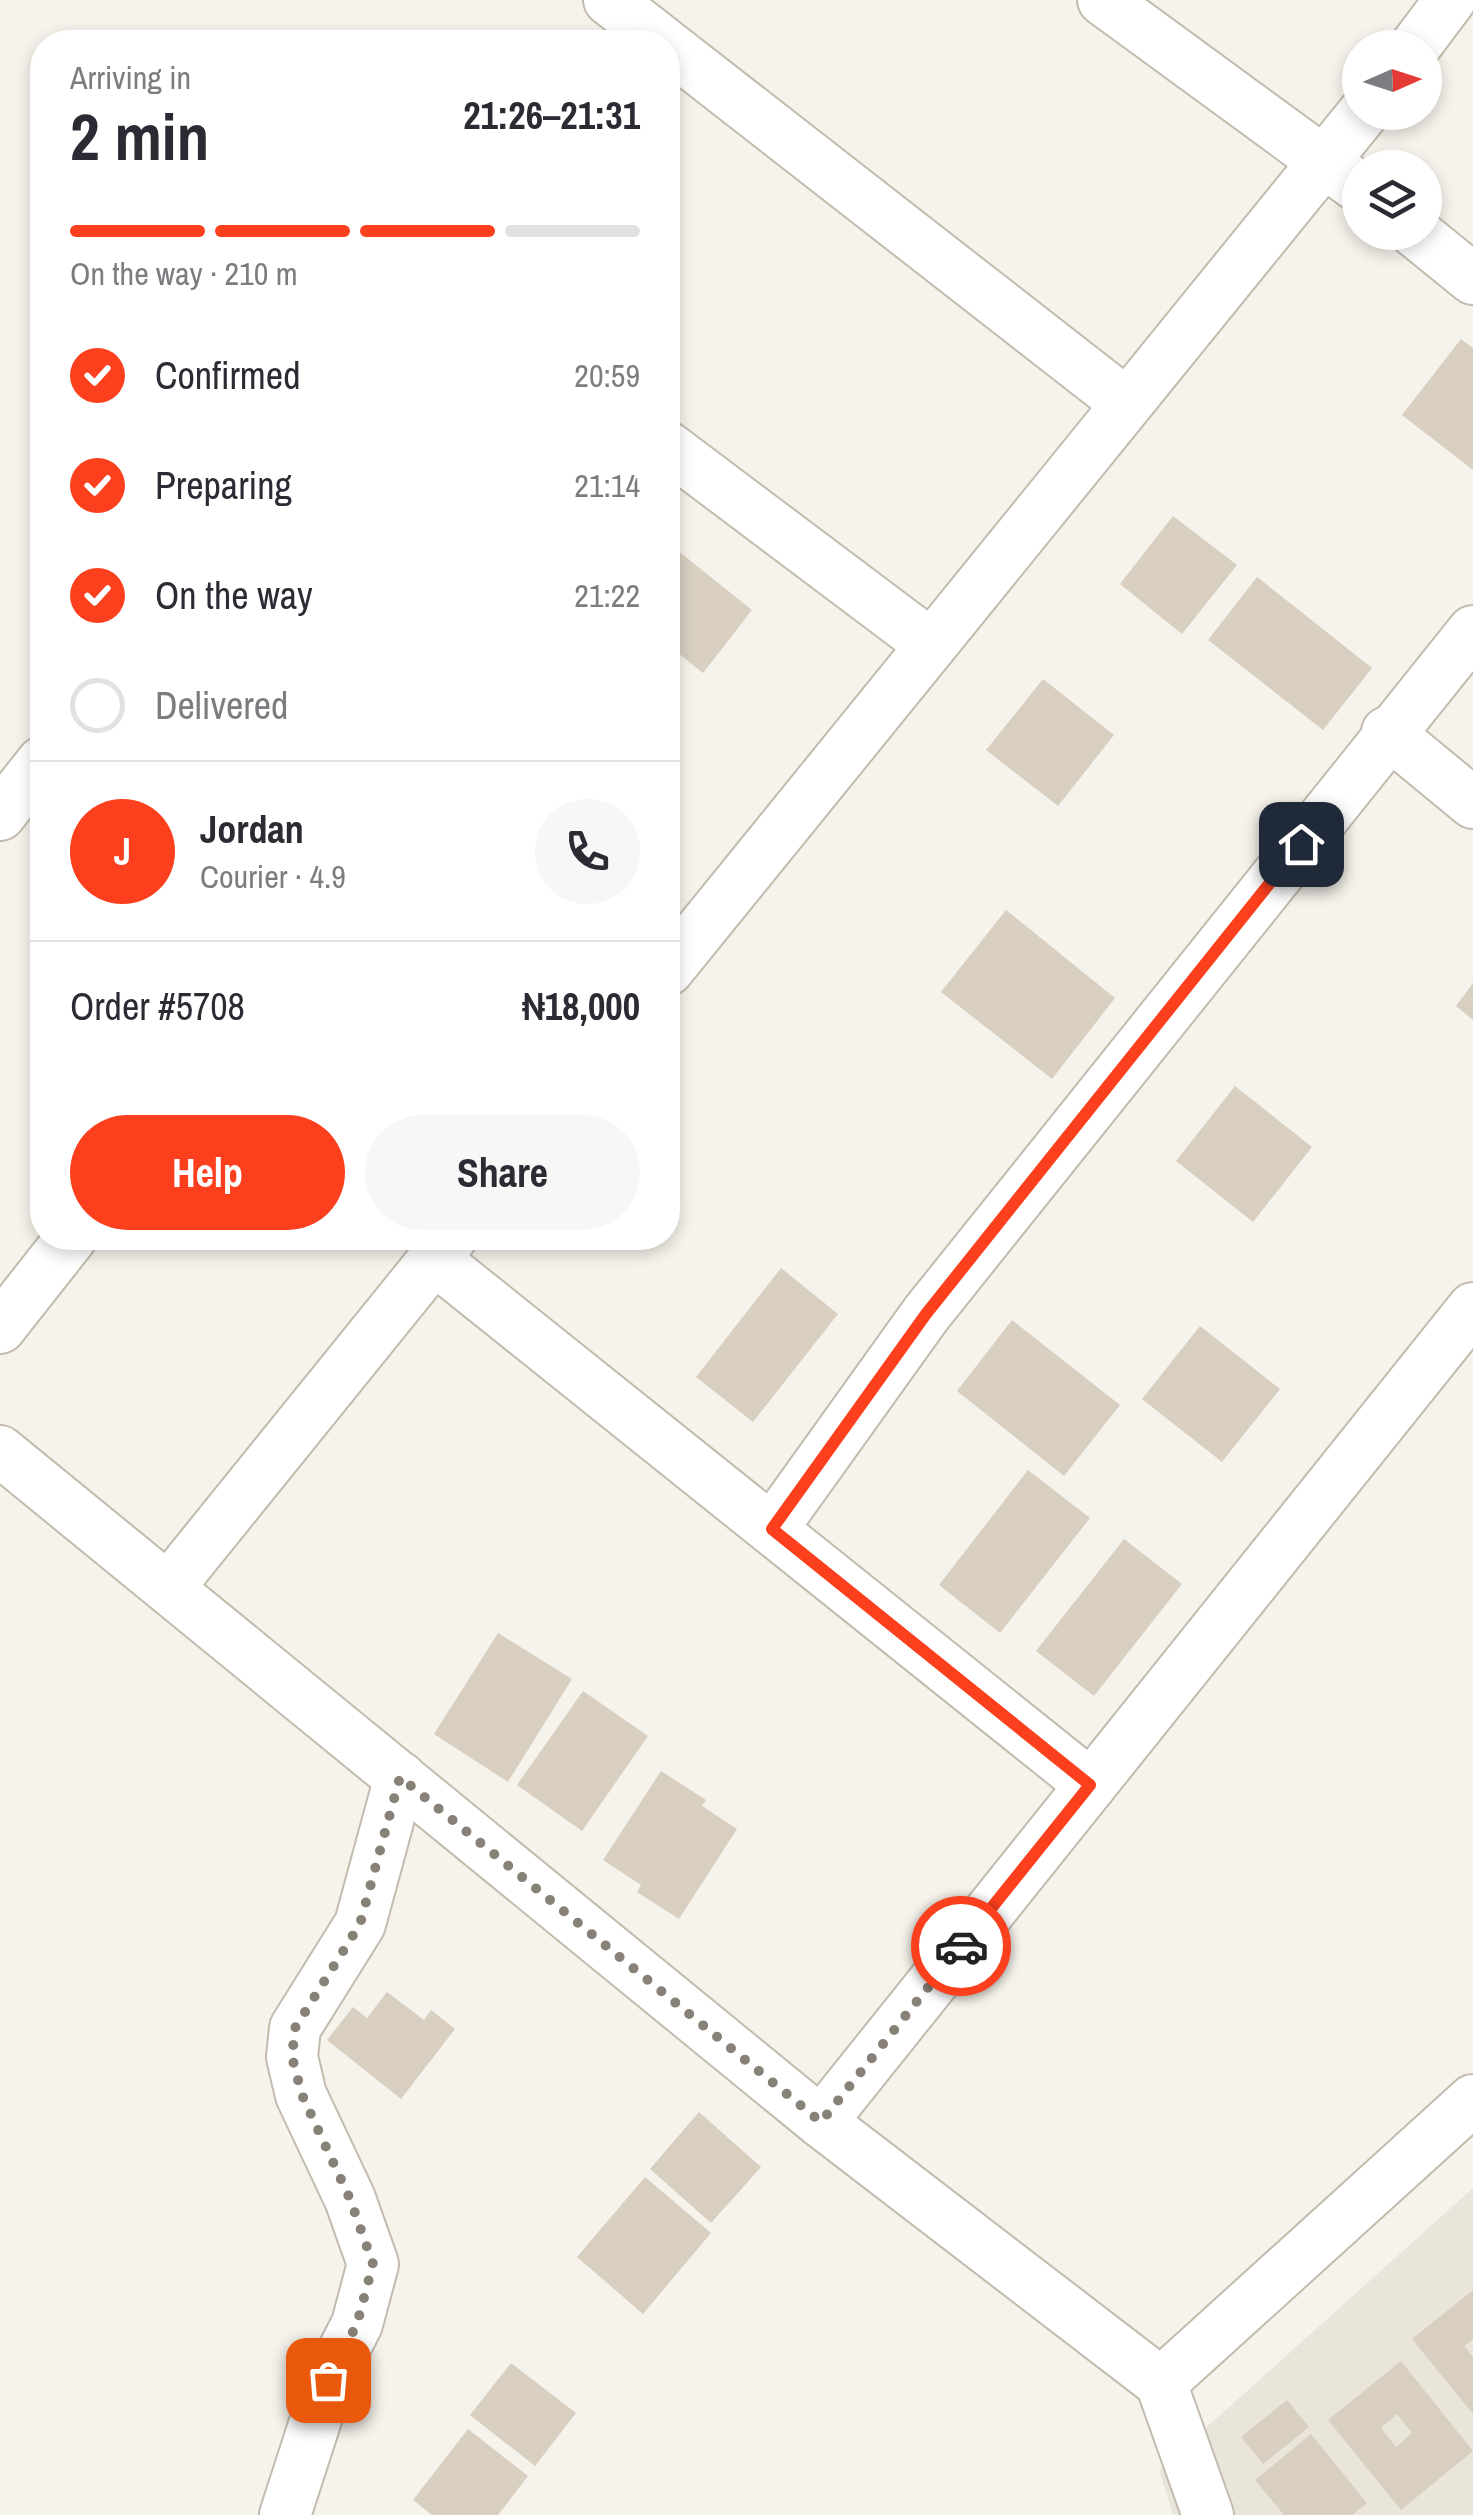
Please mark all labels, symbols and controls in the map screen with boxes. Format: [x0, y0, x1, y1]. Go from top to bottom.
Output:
north arrow [1342, 30, 1442, 130]
map controls [1342, 30, 1442, 250]
text: Arriving in [70, 56, 191, 99]
text: 21:26–21:31 [463, 90, 640, 141]
text: 2 min [70, 93, 209, 180]
button: layers [1342, 150, 1442, 250]
text: On the way · 210 m [70, 252, 298, 295]
icon: check [70, 348, 125, 403]
text: Confirmed [155, 350, 300, 401]
text: 20:59 [574, 354, 640, 397]
icon: check [70, 458, 125, 513]
text: Preparing [155, 460, 292, 511]
text: 21:14 [574, 464, 640, 507]
icon: check [70, 568, 125, 623]
text: On the way [155, 570, 313, 621]
text: 21:22 [574, 574, 640, 617]
text: Delivered [155, 680, 288, 731]
button: phone [535, 799, 640, 904]
pin [1259, 802, 1344, 887]
text: Jordan [200, 804, 304, 855]
icon: home [1274, 817, 1329, 872]
text: J [114, 826, 131, 877]
text: Courier · 4.9 [200, 855, 346, 898]
text: Order #5708 [70, 981, 245, 1032]
text: ₦18,000 [522, 981, 640, 1032]
button: Help [70, 1115, 345, 1230]
button: Share [365, 1115, 640, 1230]
courier [911, 1896, 1011, 1996]
icon: car [934, 1919, 989, 1974]
pin [286, 2338, 371, 2423]
icon: bag [301, 2353, 356, 2408]

